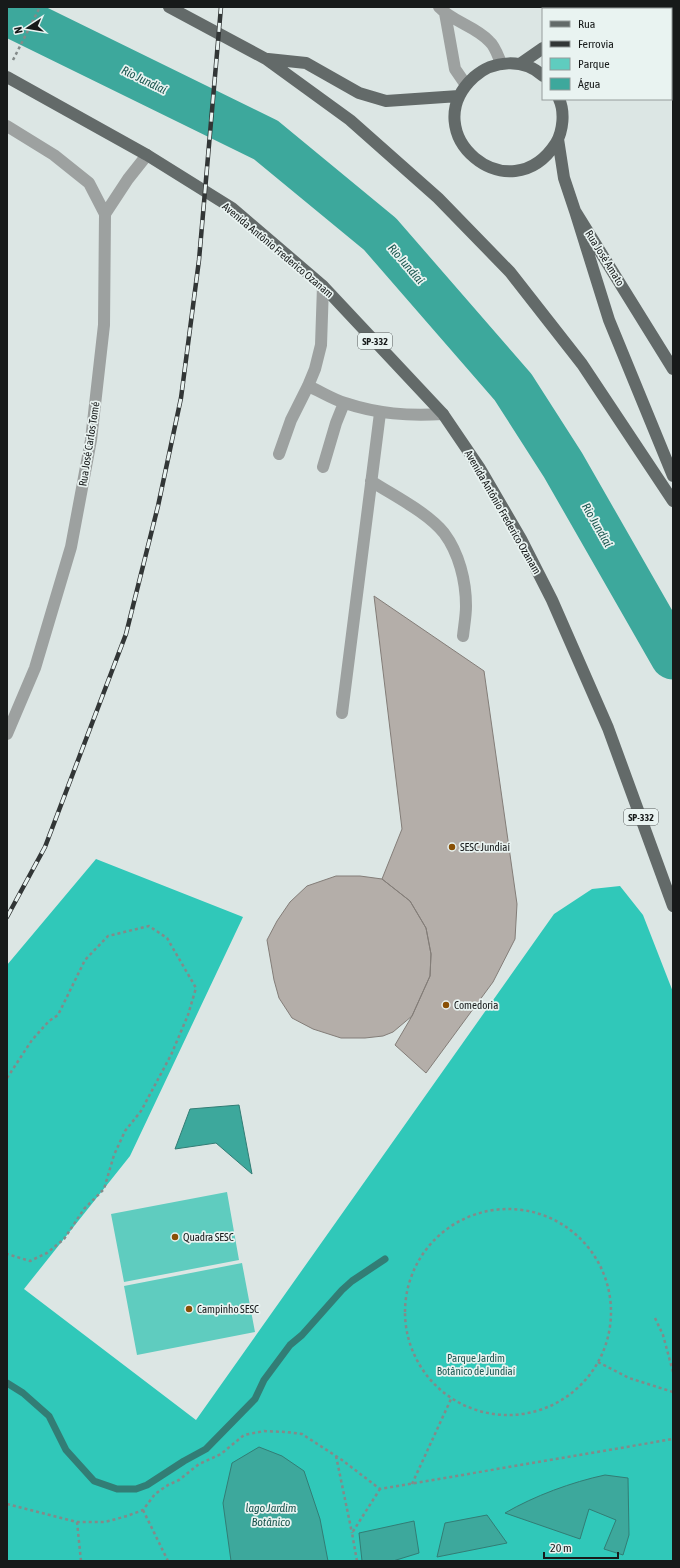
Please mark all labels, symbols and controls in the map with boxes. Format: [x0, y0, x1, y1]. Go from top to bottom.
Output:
north arrow [8, 8, 48, 48]
legend [542, 8, 672, 100]
text: Rua [578, 17, 595, 31]
text: N [12, 26, 25, 35]
text: Ferrovia [578, 37, 614, 51]
text: Parque [578, 57, 610, 71]
water label: Rio Jundiaí [119, 63, 169, 97]
text: Água [578, 77, 600, 91]
street label: Avenida Antônio Frederico Ozanam [220, 200, 336, 300]
street label: Rua José Amato [583, 228, 627, 288]
water label: Rio Jundiaí [385, 241, 427, 287]
road number: SP-332 [358, 333, 392, 349]
street label: Rua José Carlos Tomé [76, 401, 102, 487]
street label: Avenida Antônio Frederico Ozanam [463, 448, 543, 576]
water label: Rio Jundiaí [579, 501, 615, 550]
road number: SP-332 [624, 809, 658, 825]
place label: SESC Jundiaí [460, 841, 510, 853]
marker: SESC Jundiaí [447, 842, 457, 852]
place label: Comedoria [454, 999, 498, 1011]
marker: Comedoria [441, 1000, 451, 1010]
place label: Quadra SESC [183, 1231, 234, 1243]
marker: Quadra SESC [170, 1232, 180, 1242]
place label: Campinho SESC [197, 1303, 259, 1315]
marker: Campinho SESC [184, 1304, 194, 1314]
park label: Parque Jardim Botânico de Jundiaí [437, 1352, 516, 1377]
water label: lago Jardim Botânico [246, 1501, 297, 1529]
scale bar [544, 1534, 618, 1560]
text: 20 m [550, 1541, 572, 1555]

